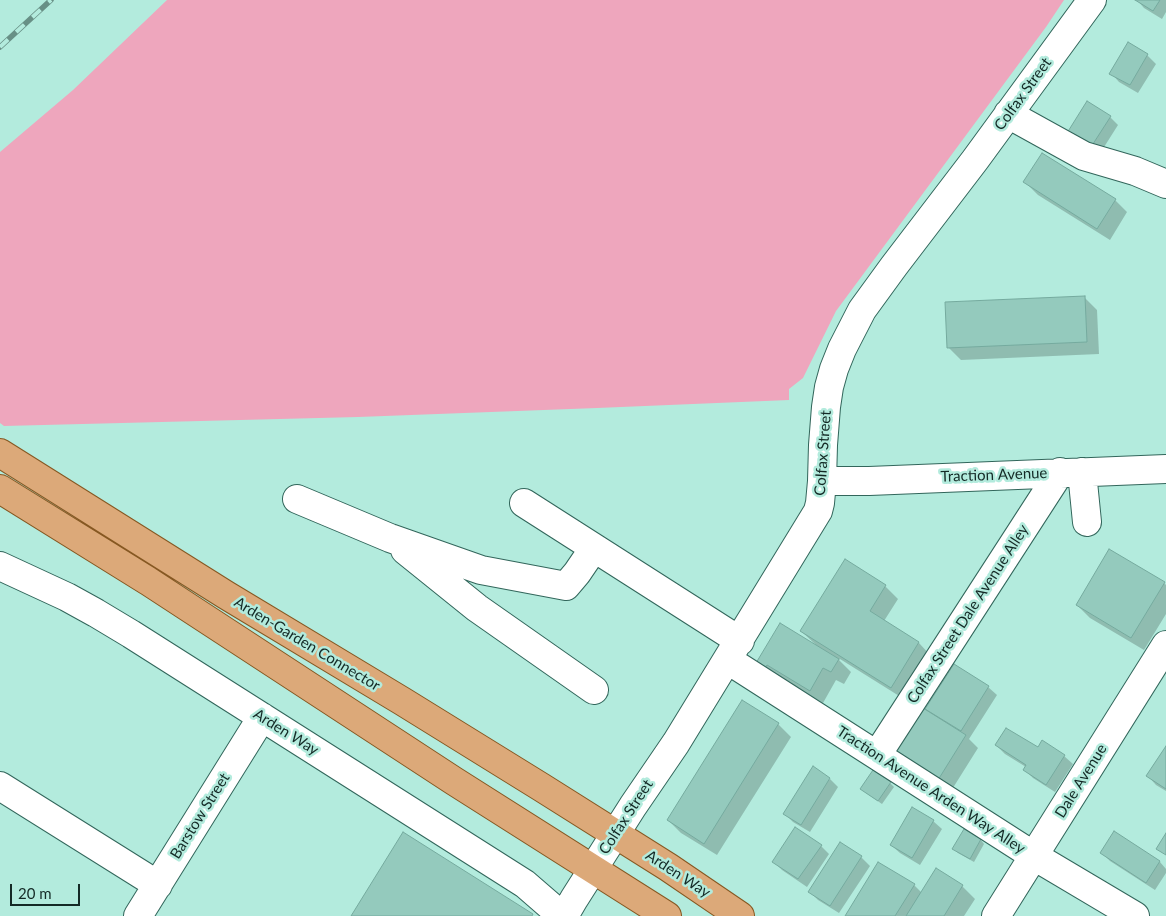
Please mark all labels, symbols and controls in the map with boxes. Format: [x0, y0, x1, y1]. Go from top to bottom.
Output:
street label: Colfax Street [991, 54, 1055, 134]
street label: Colfax Street [811, 410, 835, 496]
street label: Traction Avenue [940, 464, 1048, 486]
street label: Colfax Street Dale Avenue Alley [903, 521, 1033, 707]
street label: Arden-Garden Connector [231, 593, 383, 695]
street label: Arden Way [250, 705, 322, 759]
street label: Traction Avenue Arden Way Alley [834, 722, 1028, 858]
street label: Dale Avenue [1051, 741, 1111, 821]
street label: Barstow Street [166, 770, 234, 862]
street label: Colfax Street [595, 776, 657, 858]
street label: Arden Way [642, 846, 714, 902]
scale bar [12, 874, 82, 906]
text: 20 m [18, 884, 52, 902]

